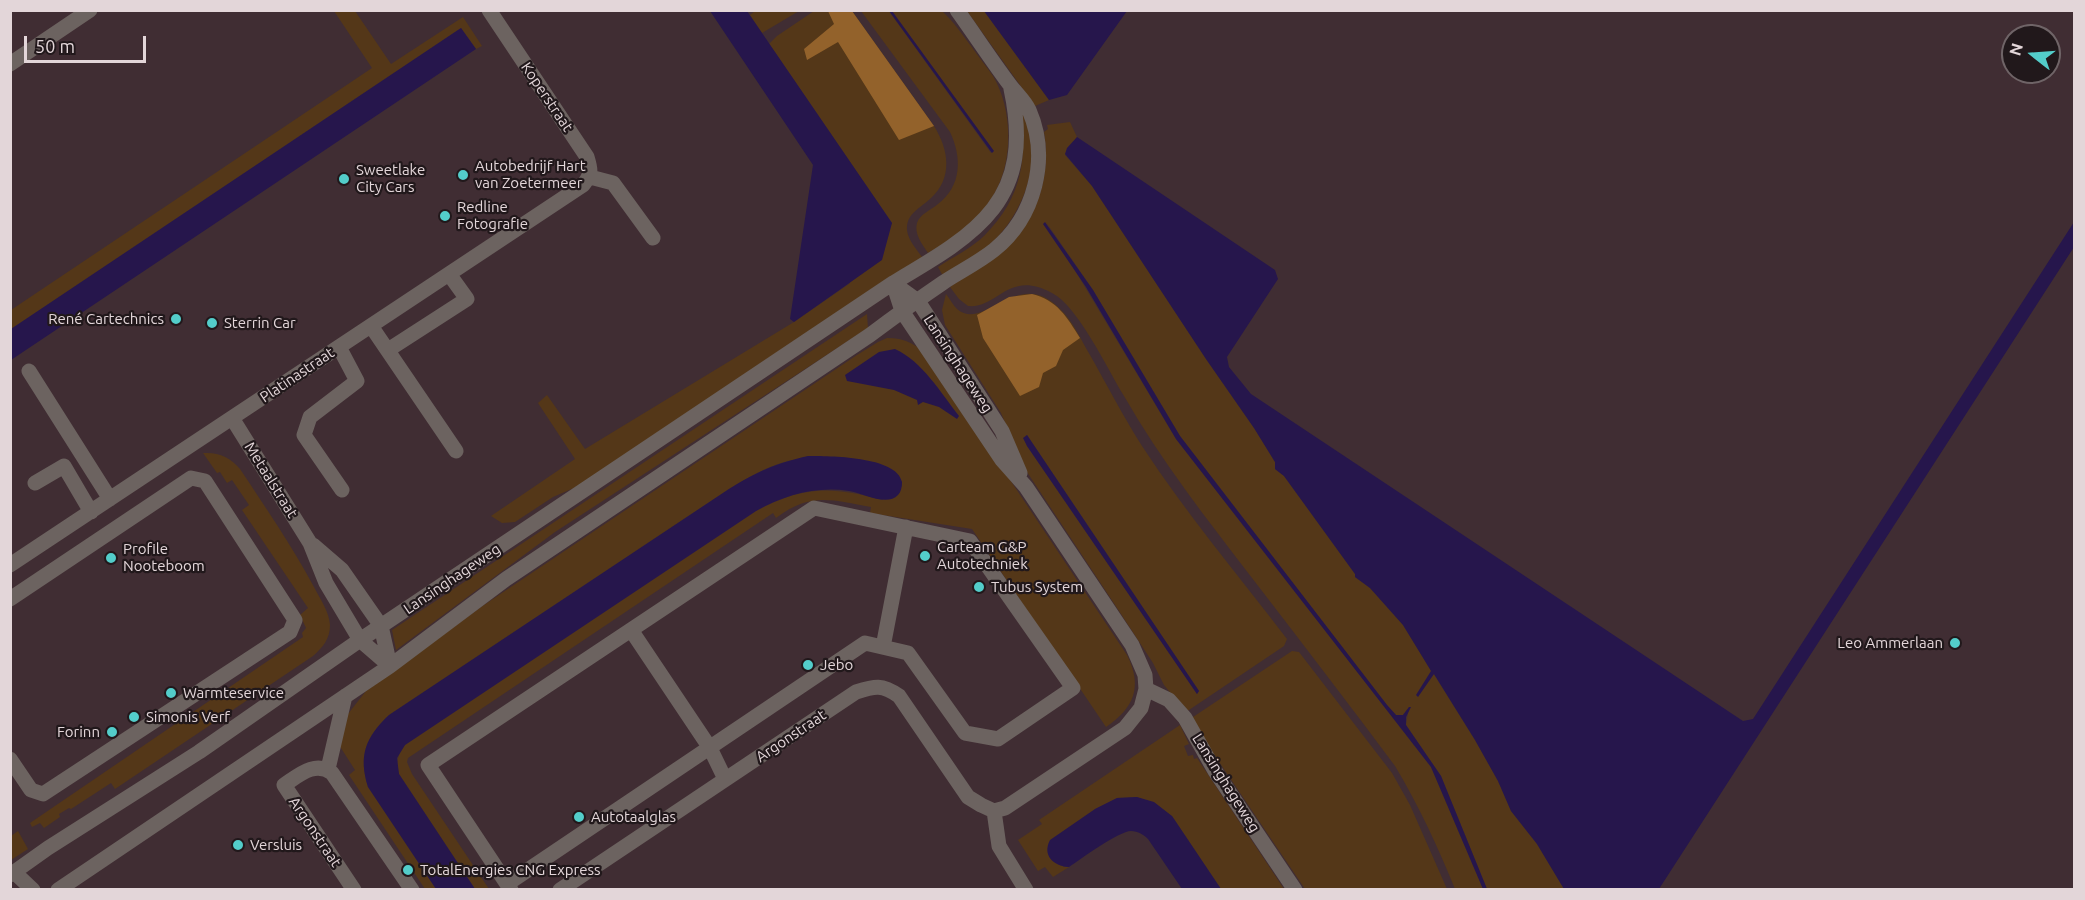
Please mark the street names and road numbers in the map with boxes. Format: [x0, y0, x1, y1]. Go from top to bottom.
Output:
street label: Koperstraat [517, 59, 577, 135]
street label: Lansinghageweg [920, 312, 996, 416]
street label: Platinastraat [256, 344, 338, 406]
street label: Metaalstraat [241, 439, 301, 521]
street label: Lansinghageweg [400, 540, 504, 618]
street label: Argonstraat [752, 706, 830, 766]
street label: Lansinghageweg [1188, 730, 1264, 836]
street label: Argonstraat [285, 793, 345, 871]

